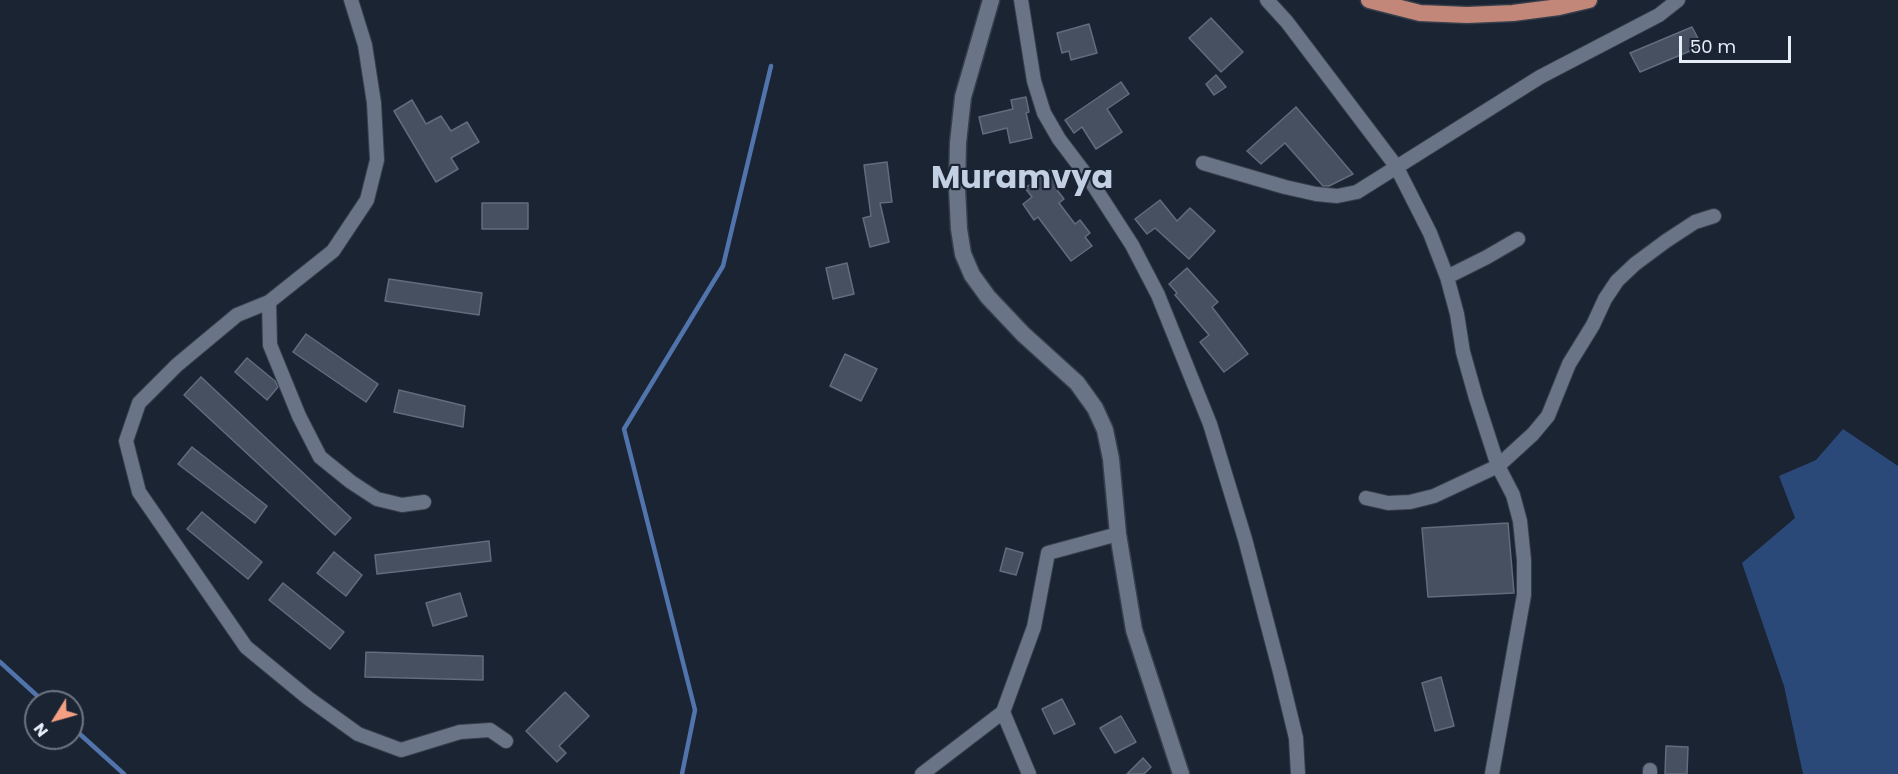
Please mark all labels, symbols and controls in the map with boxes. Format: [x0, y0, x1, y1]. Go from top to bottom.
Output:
scale bar [1682, 24, 1794, 62]
text: 50 m [1690, 34, 1736, 59]
district label: Muramvya [931, 161, 1113, 199]
north arrow [24, 690, 84, 750]
text: N [28, 718, 54, 742]

